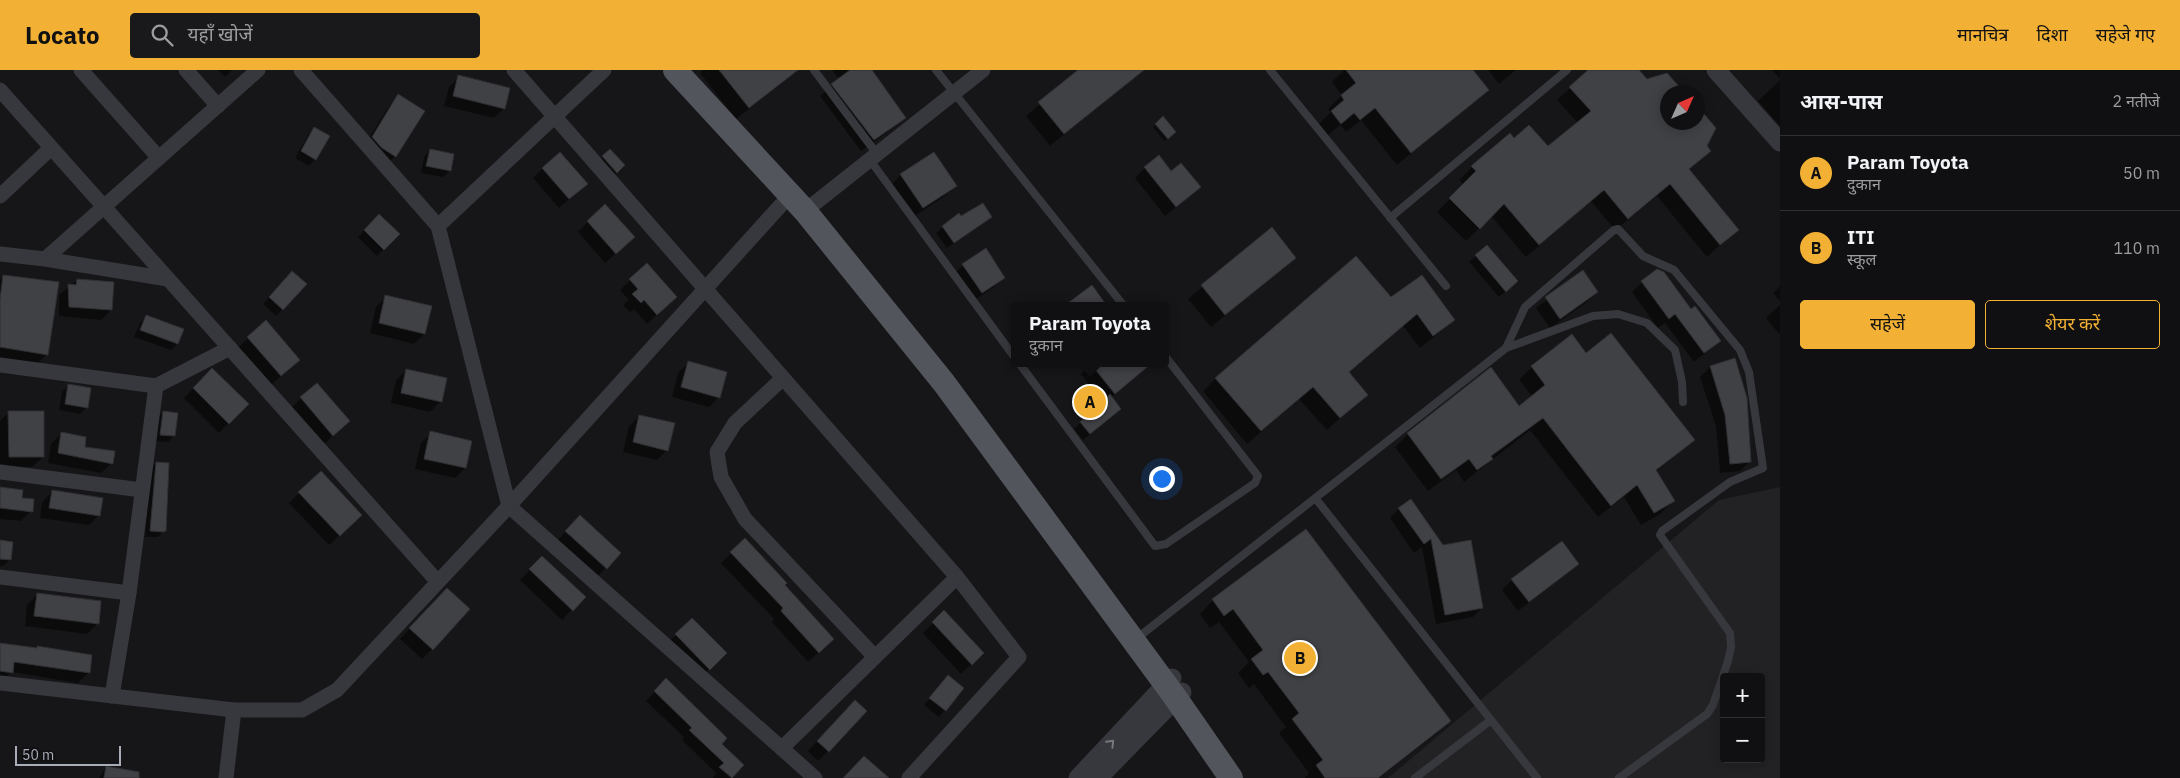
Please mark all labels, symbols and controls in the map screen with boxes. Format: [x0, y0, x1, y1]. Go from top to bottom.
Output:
search box [130, 13, 480, 58]
text: Locato [25, 19, 100, 51]
icon: search [148, 21, 176, 49]
text: यहाँ खोजें [188, 22, 253, 46]
text: मानचित्र [1957, 23, 2008, 46]
text: दिशा [2036, 23, 2068, 46]
text: सहेजे गए [2096, 23, 2155, 46]
north arrow [1660, 85, 1705, 130]
text: आस-पास [1800, 87, 1883, 115]
text: 2 नतीजे [2113, 91, 2160, 111]
text: Param Toyota [1847, 150, 1969, 174]
text: A [1811, 163, 1821, 183]
text: 50 m [2123, 163, 2160, 183]
text: दुकान [1847, 174, 1881, 194]
text: ITI [1847, 225, 1874, 249]
text: B [1811, 238, 1821, 258]
text: 110 m [2113, 238, 2160, 258]
text: स्कूल [1847, 249, 1876, 269]
button: सहेजें [1800, 300, 1975, 349]
button: शेयर करें [1985, 300, 2160, 349]
popup [1011, 302, 1169, 367]
text: Param Toyota [1029, 311, 1151, 335]
text: दुकान [1029, 335, 1063, 355]
pin: A [1074, 383, 1106, 421]
your location [1149, 466, 1175, 492]
pin: B [1284, 639, 1316, 677]
map controls [1720, 673, 1765, 763]
button: + [1720, 673, 1765, 718]
button: − [1720, 718, 1765, 763]
one-way arrow [1105, 739, 1114, 748]
scale bar [15, 743, 121, 766]
text: 50 m [22, 746, 54, 764]

